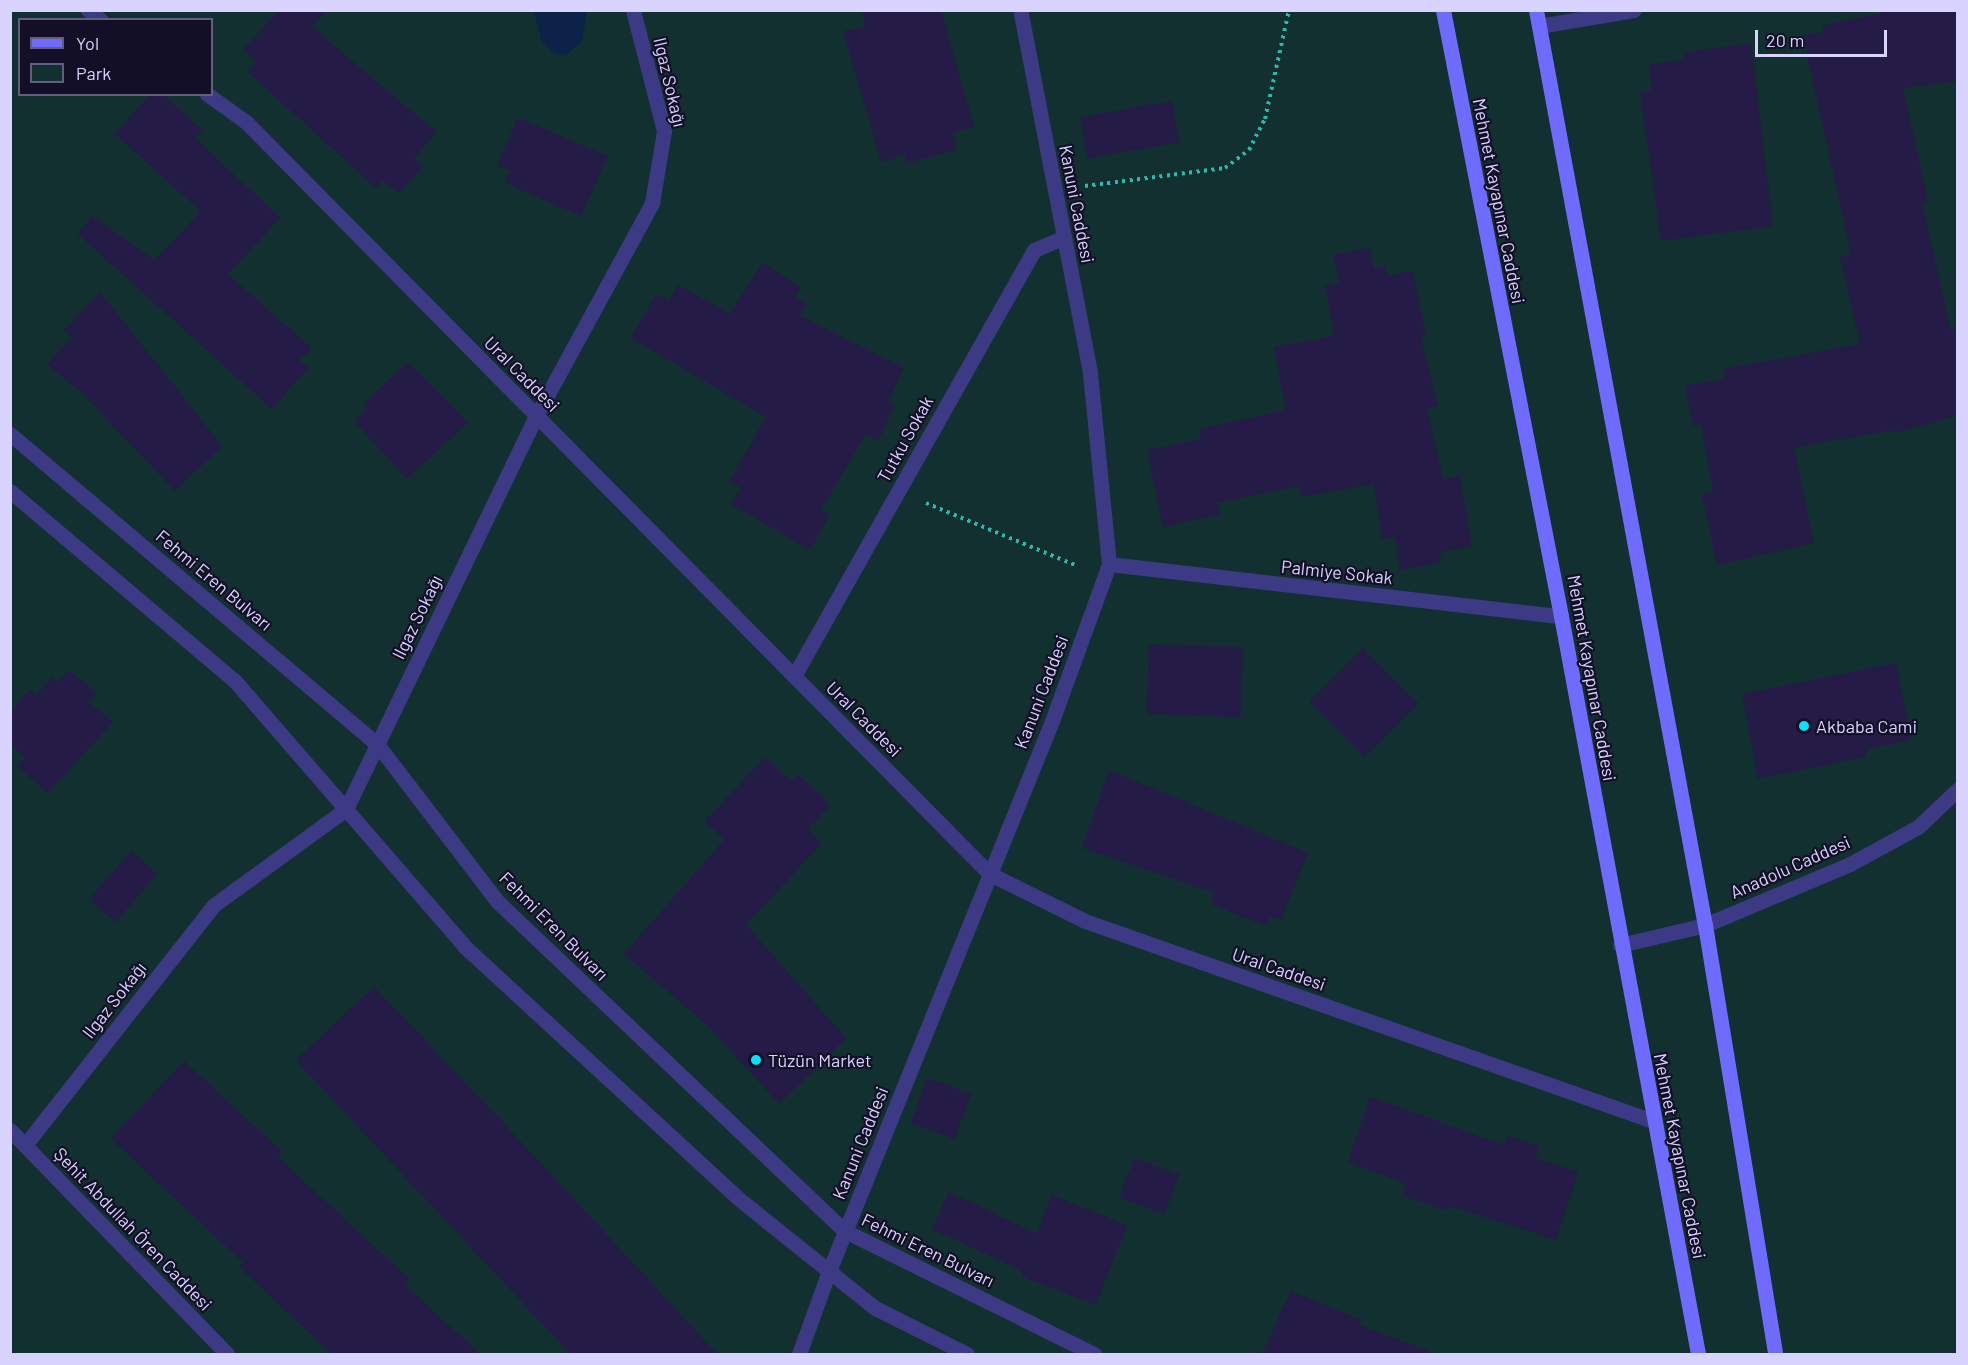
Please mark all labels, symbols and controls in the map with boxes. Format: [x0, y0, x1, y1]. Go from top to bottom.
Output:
legend [18, 18, 213, 96]
scale bar [1758, 18, 1890, 56]
text: 20 m [1766, 29, 1804, 51]
text: Yol [76, 32, 99, 54]
street label: Ilgaz Sokağı [649, 35, 691, 129]
text: Park [76, 62, 111, 84]
street label: Mehmet Kayapınar Caddesi [1468, 96, 1530, 306]
street label: Kanuni Caddesi [1055, 143, 1099, 265]
street label: Ural Caddesi [480, 332, 564, 416]
street label: Tutku Sokak [872, 392, 938, 486]
street label: Fehmi Eren Bulvarı [152, 525, 276, 635]
street label: Palmiye Sokak [1280, 555, 1394, 589]
street label: Ilgaz Sokağı [387, 571, 447, 663]
street label: Mehmet Kayapınar Caddesi [1563, 573, 1621, 783]
street label: Kanuni Caddesi [1009, 632, 1073, 752]
street label: Ural Caddesi [822, 677, 906, 761]
place label: Akbaba Cami [1816, 715, 1917, 737]
marker: Akbaba Cami [1797, 719, 1811, 733]
street label: Anadolu Caddesi [1727, 831, 1853, 903]
street label: Fehmi Eren Bulvarı [495, 867, 613, 985]
street label: Ural Caddesi [1229, 943, 1329, 995]
street label: Ilgaz Sokağı [77, 957, 151, 1043]
place label: Tüzün Market [768, 1049, 871, 1071]
street label: Mehmet Kayapınar Caddesi [1649, 1051, 1711, 1261]
marker: Tüzün Market [749, 1053, 763, 1067]
street label: Kanuni Caddesi [828, 1083, 892, 1203]
street label: Şehit Abdullah Ören Caddesi [49, 1143, 217, 1315]
street label: Fehmi Eren Bulvarı [858, 1209, 998, 1291]

